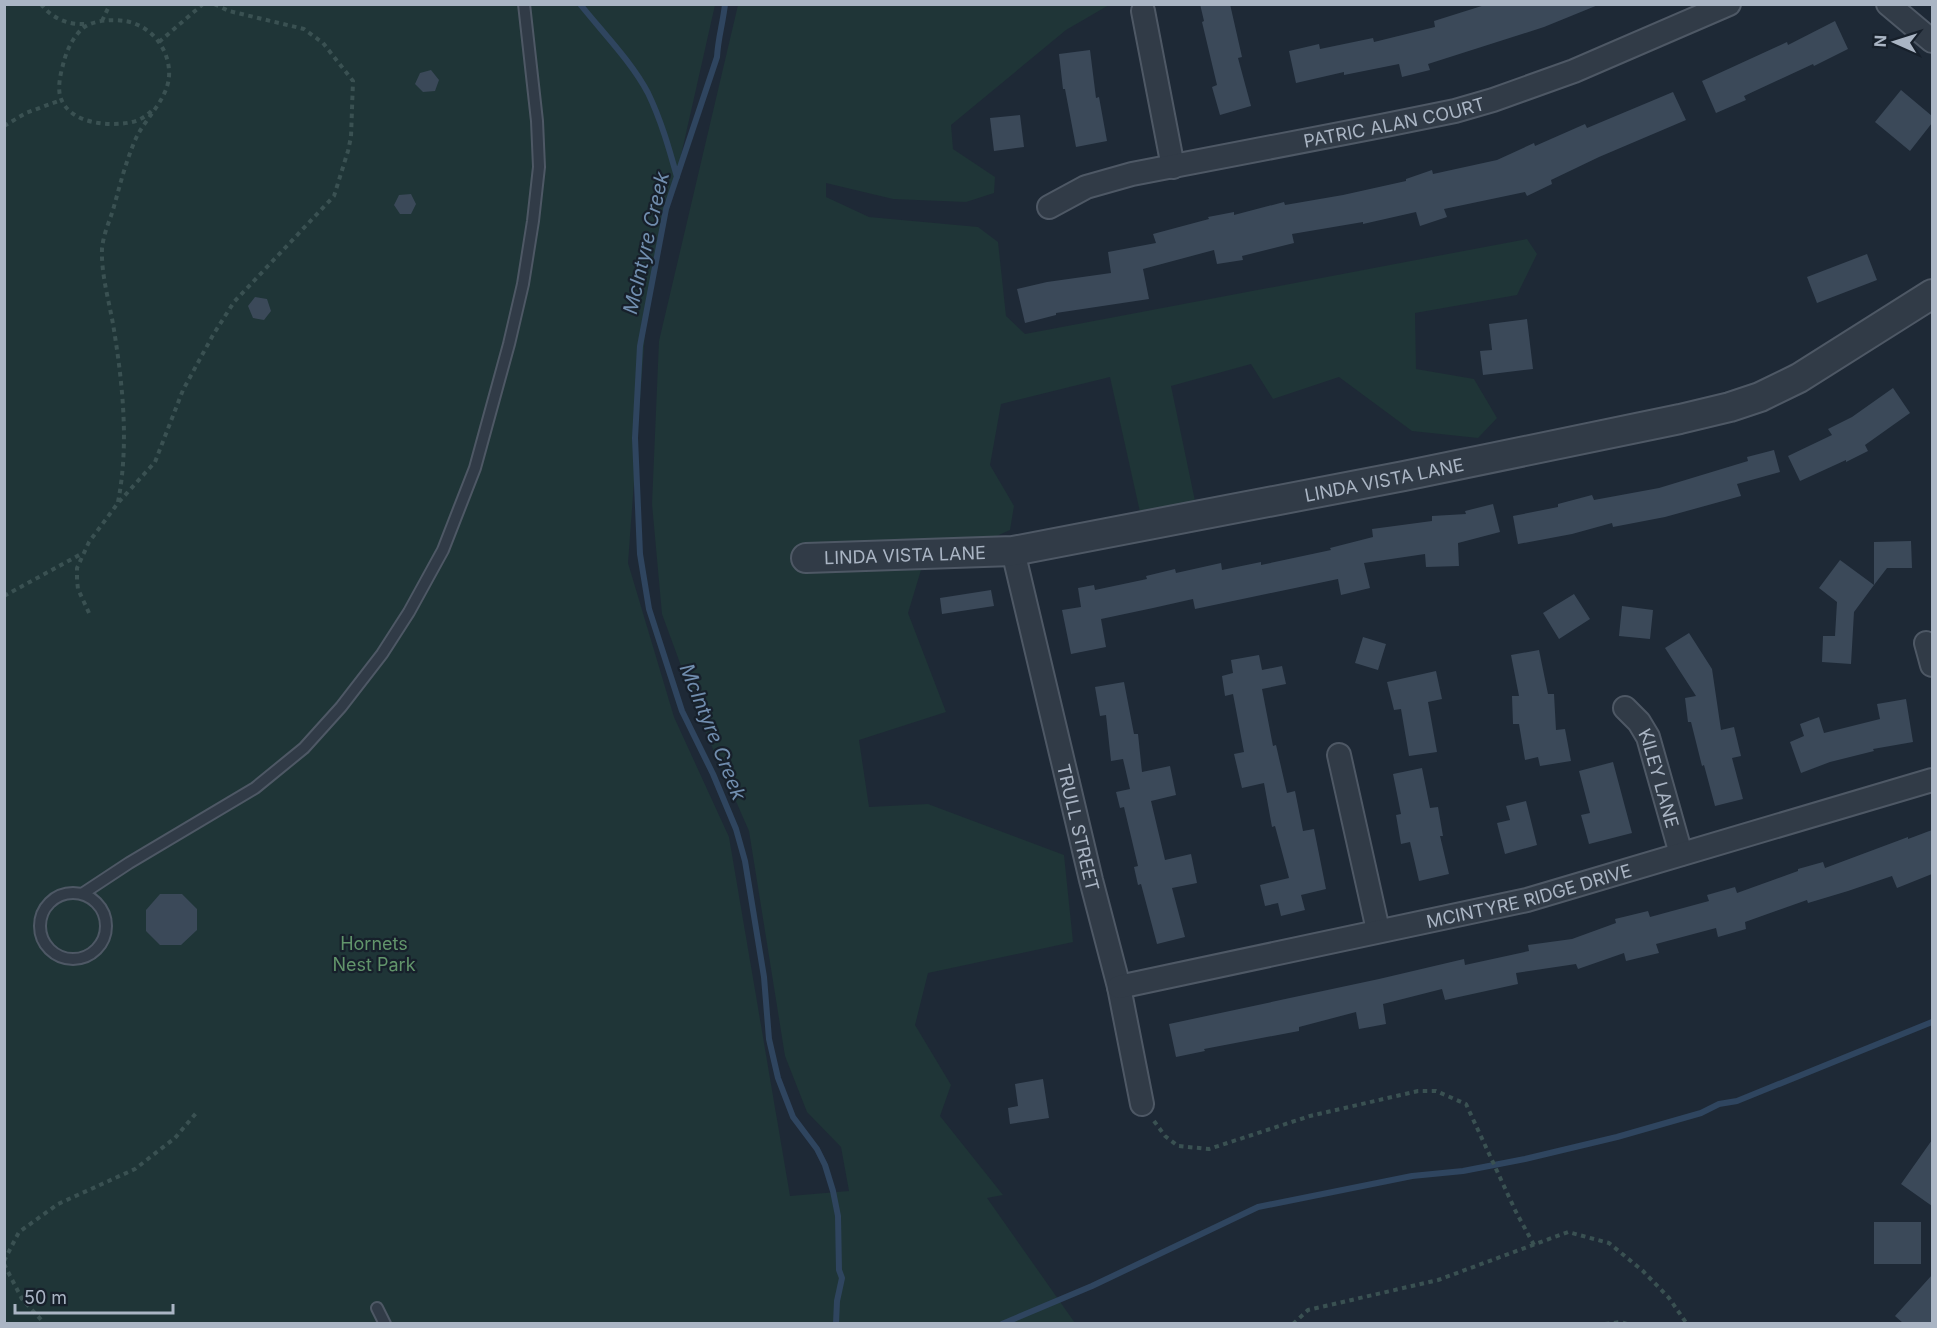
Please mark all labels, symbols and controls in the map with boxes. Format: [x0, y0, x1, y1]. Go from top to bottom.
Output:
north arrow [1865, 12, 1925, 72]
text: N [1870, 35, 1890, 48]
street label: PATRIC ALAN COURT [1302, 92, 1487, 151]
water label: McIntyre Creek [618, 169, 674, 316]
street label: LINDA VISTA LANE [1303, 453, 1466, 505]
street label: LINDA VISTA LANE [824, 541, 986, 568]
water label: McIntyre Creek [675, 660, 752, 805]
street label: KILEY LANE [1635, 724, 1684, 830]
street label: TRULL STREET [1053, 762, 1104, 893]
street label: MCINTYRE RIDGE DRIVE [1424, 859, 1634, 932]
park label: Hornets Nest Park [332, 933, 416, 975]
scale bar [15, 1277, 172, 1315]
text: 50 m [24, 1287, 67, 1308]

